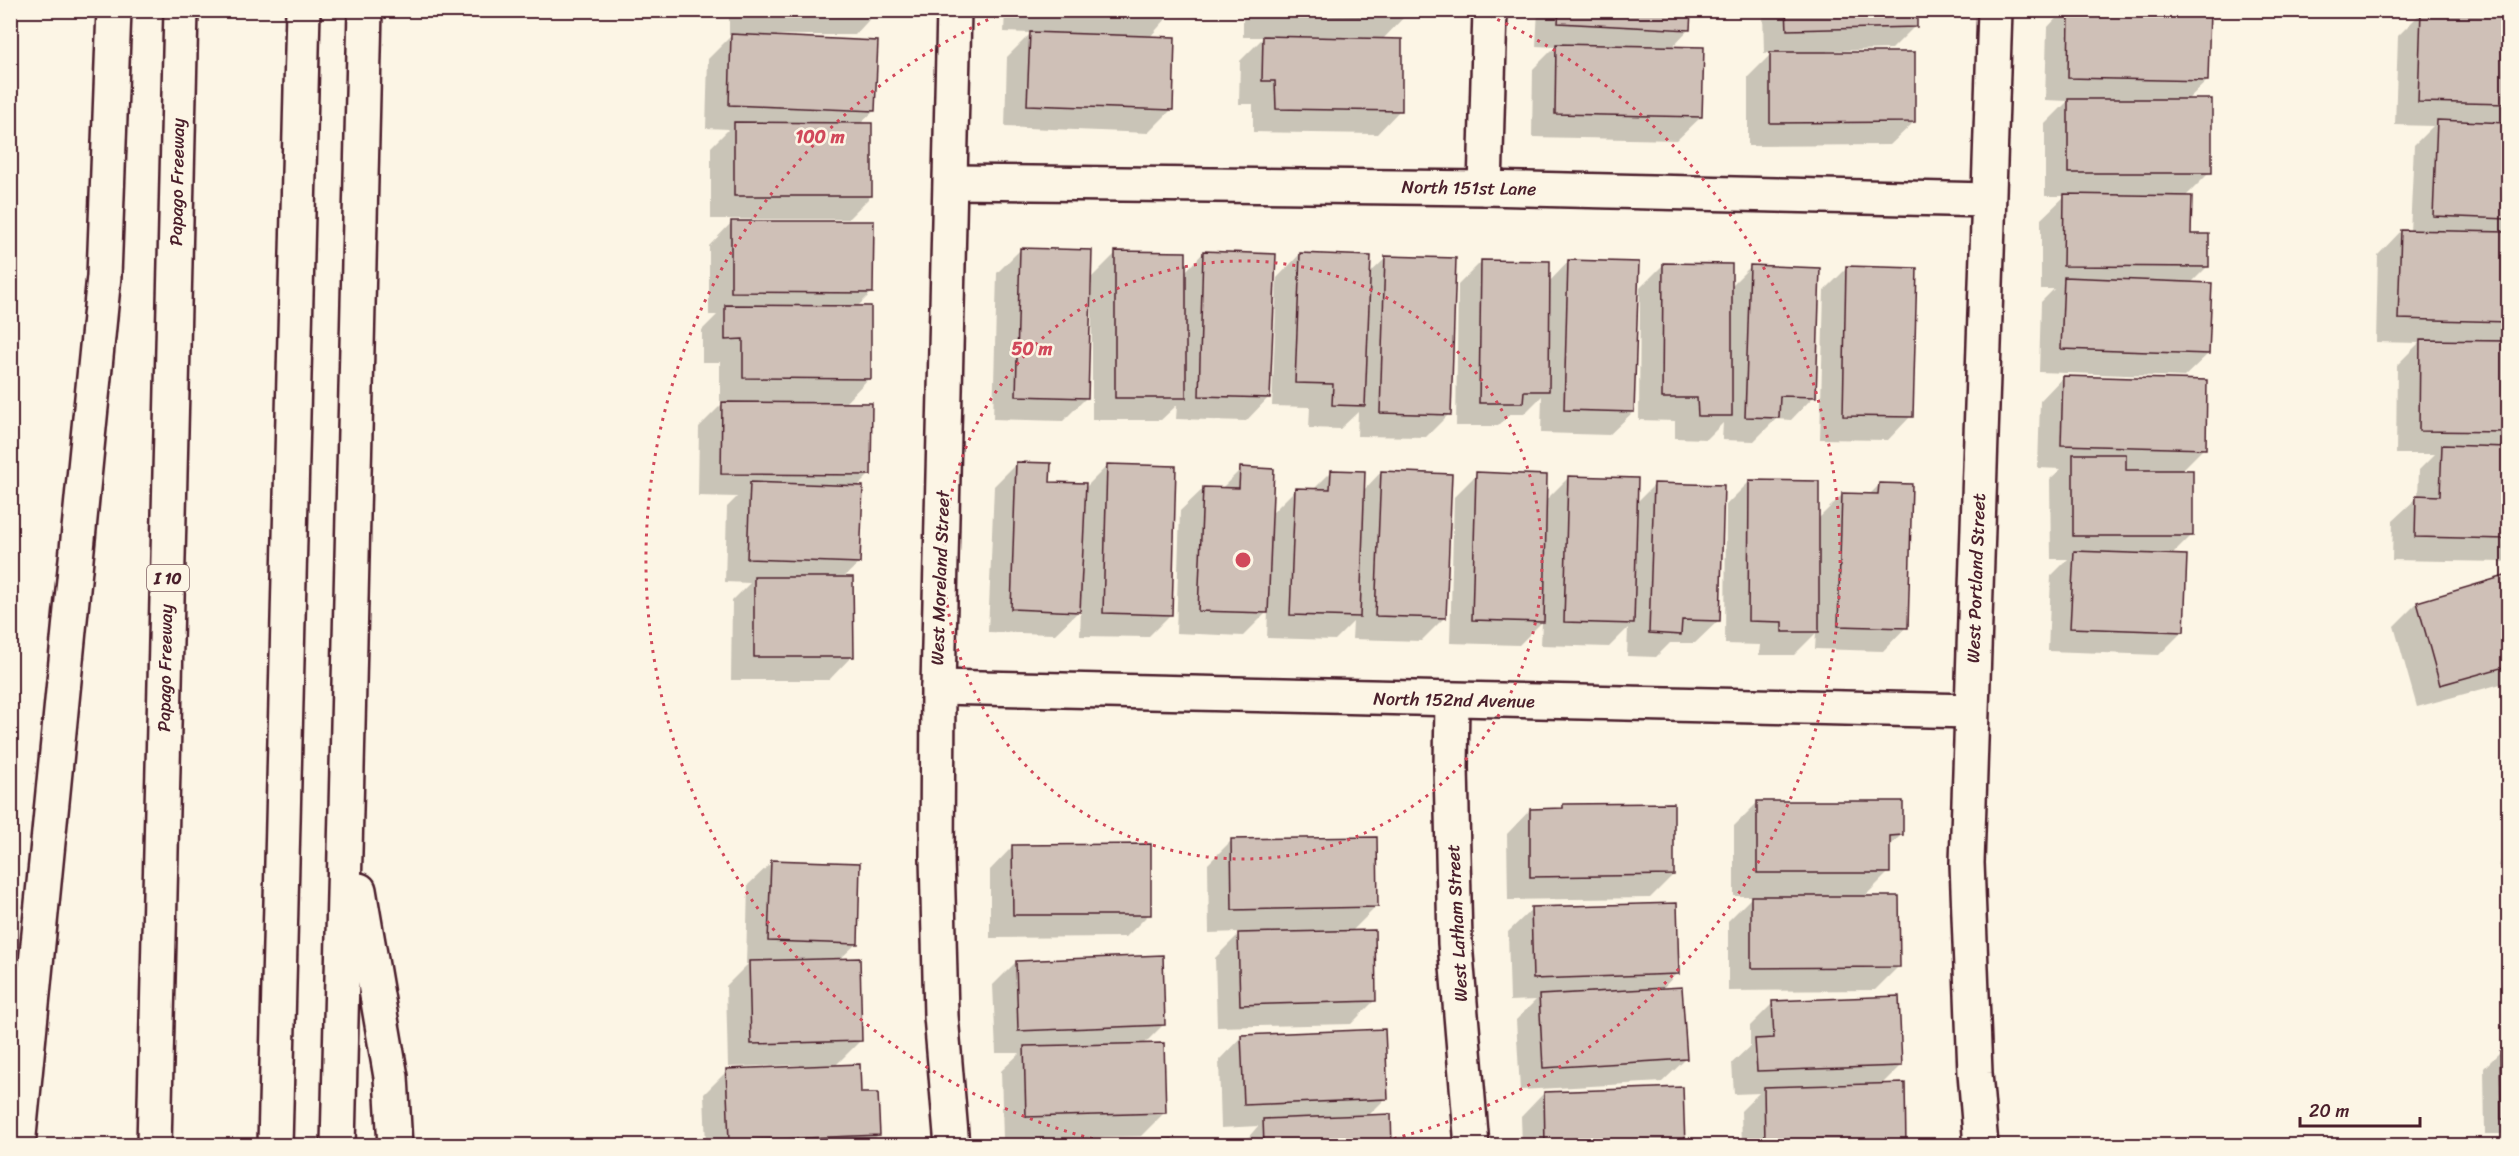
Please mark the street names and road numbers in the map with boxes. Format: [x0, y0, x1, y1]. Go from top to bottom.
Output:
street label: Papago Freeway [160, 117, 194, 246]
street label: North 151st Lane [1401, 171, 1537, 205]
street label: West Moreland Street [921, 489, 959, 666]
street label: West Portland Street [1957, 492, 1995, 663]
road number: I 10 [147, 565, 189, 591]
street label: Papago Freeway [148, 603, 182, 732]
street label: North 152nd Avenue [1373, 683, 1535, 717]
street label: West Latham Street [1437, 843, 1477, 1003]

